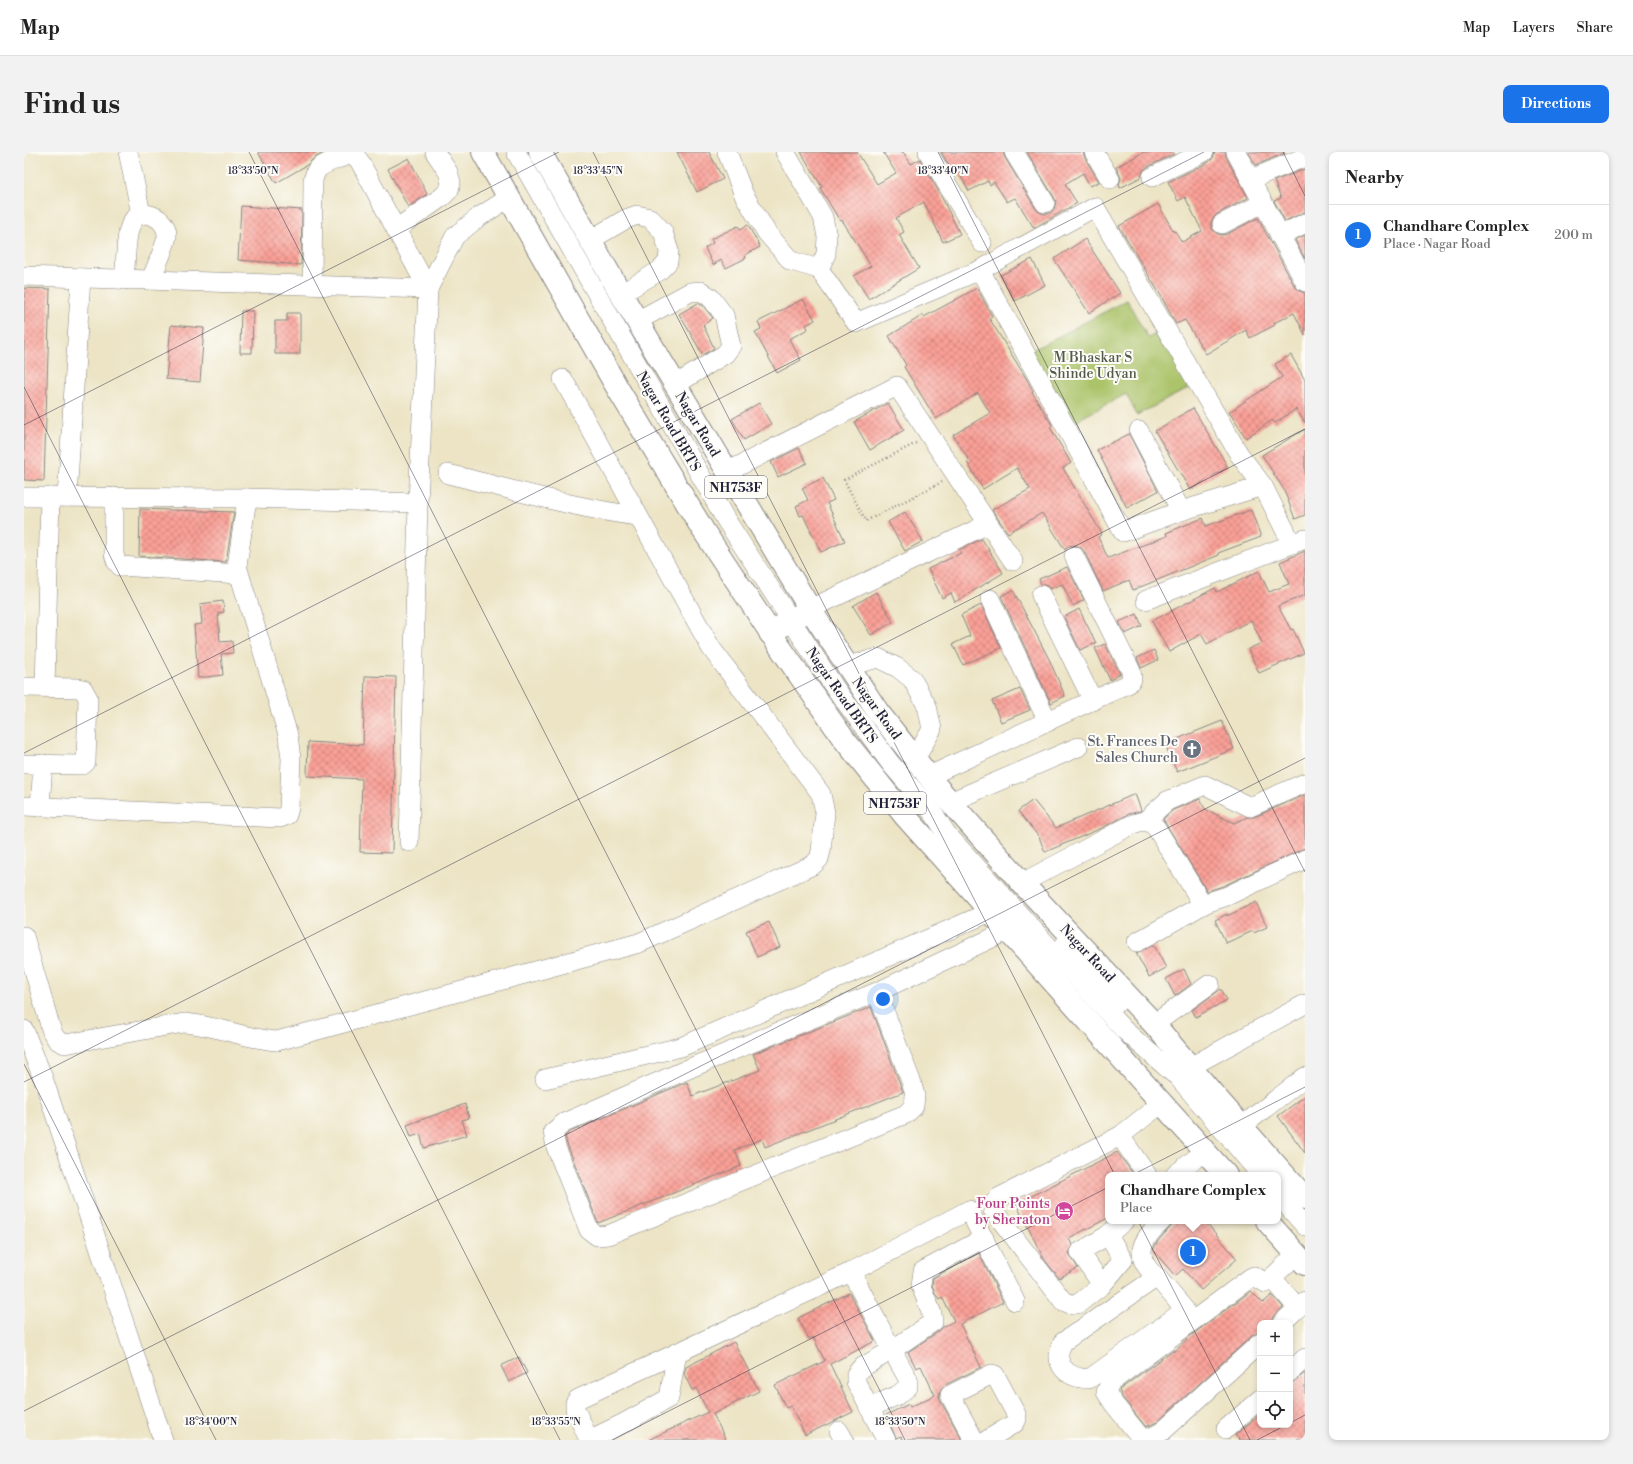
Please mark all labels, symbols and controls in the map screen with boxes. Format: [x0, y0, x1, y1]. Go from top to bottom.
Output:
text: Map [20, 16, 60, 40]
text: Map [1463, 19, 1490, 37]
text: Layers [1512, 19, 1555, 37]
text: Share [1577, 19, 1613, 37]
button: Directions [1503, 85, 1609, 123]
text: Find us [24, 87, 120, 122]
text: 18°33'50"N [228, 165, 279, 177]
text: 18°33'45"N [573, 165, 624, 177]
text: 18°33'40"N [917, 165, 969, 177]
text: Nearby [1345, 167, 1404, 189]
text: Chandhare Complex [1383, 217, 1529, 236]
text: 1 [1355, 227, 1361, 243]
text: 200 m [1554, 227, 1593, 243]
text: Place · Nagar Road [1383, 236, 1491, 252]
park label: M Bhaskar S Shinde Udyan [1049, 349, 1137, 383]
street label: Nagar Road BRTS [633, 368, 705, 474]
street label: Nagar Road [672, 388, 724, 460]
road number: NH753F [705, 476, 767, 498]
street label: Nagar Road BRTS [803, 644, 881, 746]
street label: Nagar Road [849, 674, 905, 742]
place label: St. Frances De Sales Church [1087, 733, 1179, 767]
church icon: St. Frances De Sales Church [1181, 738, 1203, 760]
road number: NH753F [864, 792, 926, 814]
street label: Nagar Road [1056, 921, 1119, 987]
your location [873, 989, 893, 1009]
popup [1105, 1172, 1281, 1224]
text: Chandhare Complex [1120, 1181, 1266, 1200]
place label: Four Points by Sheraton [975, 1195, 1051, 1229]
hotel icon: Four Points by Sheraton [1053, 1200, 1075, 1222]
text: Place [1120, 1200, 1152, 1216]
pin: 1 [1180, 1237, 1206, 1267]
map controls [1257, 1320, 1293, 1428]
button: + [1257, 1320, 1293, 1356]
button: − [1257, 1356, 1293, 1392]
button: locate [1257, 1392, 1293, 1428]
text: 18°34'00"N [185, 1416, 238, 1428]
text: 18°33'55"N [531, 1416, 581, 1428]
text: 18°33'50"N [875, 1416, 926, 1428]

